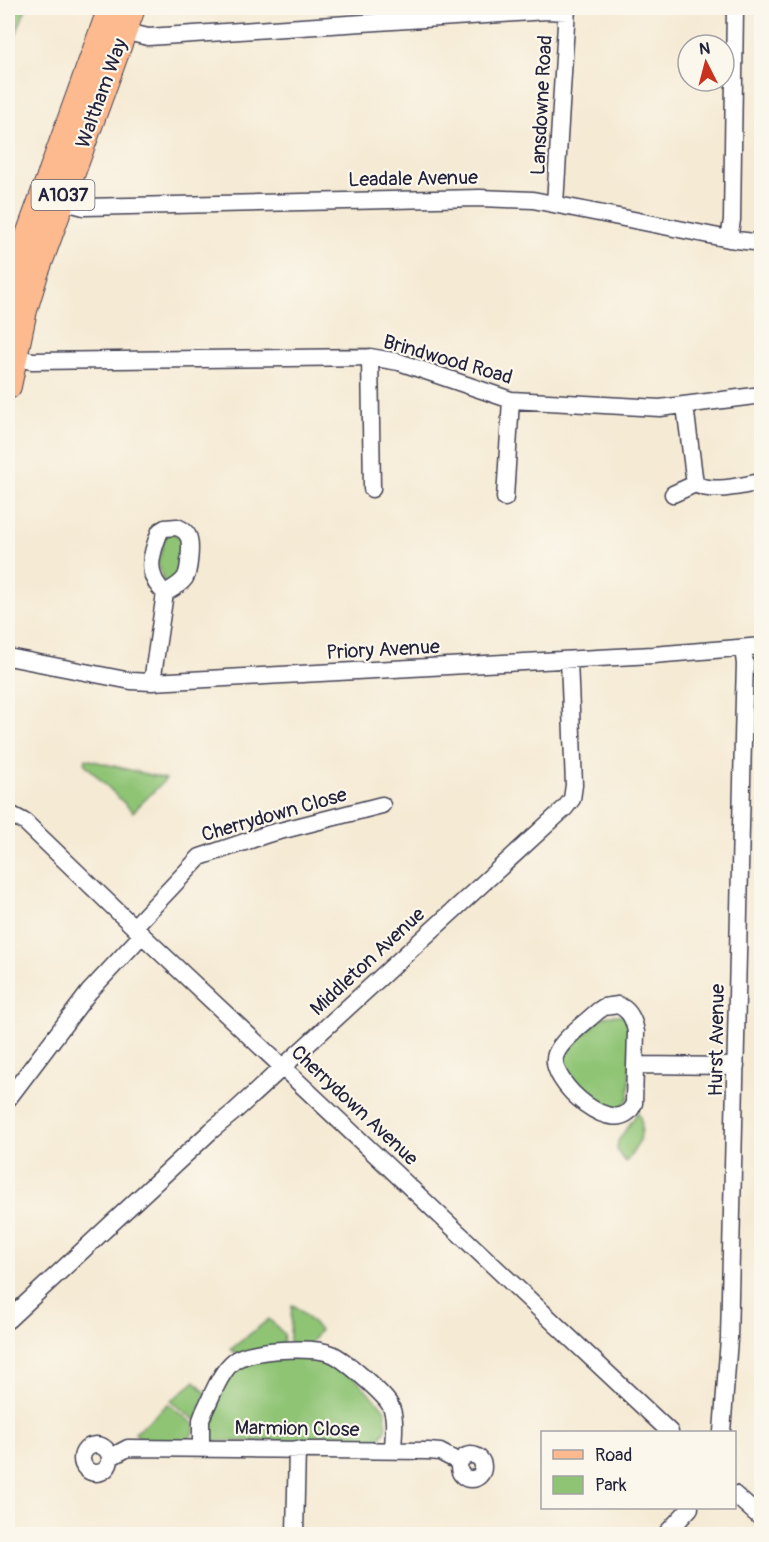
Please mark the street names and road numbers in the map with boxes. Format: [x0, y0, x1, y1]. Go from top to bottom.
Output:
street label: Waltham Way [70, 34, 133, 151]
street label: Lansdowne Road [525, 34, 558, 176]
street label: Leadale Avenue [348, 165, 478, 192]
road number: A1037 [32, 180, 94, 210]
street label: Brindwood Road [380, 329, 515, 390]
street label: Priory Avenue [326, 634, 441, 665]
street label: Cherrydown Close [199, 782, 350, 847]
street label: Middleton Avenue [305, 902, 430, 1021]
street label: Hurst Avenue [703, 983, 730, 1097]
street label: Cherrydown Avenue [286, 1040, 424, 1171]
street label: Marmion Close [234, 1415, 360, 1442]

